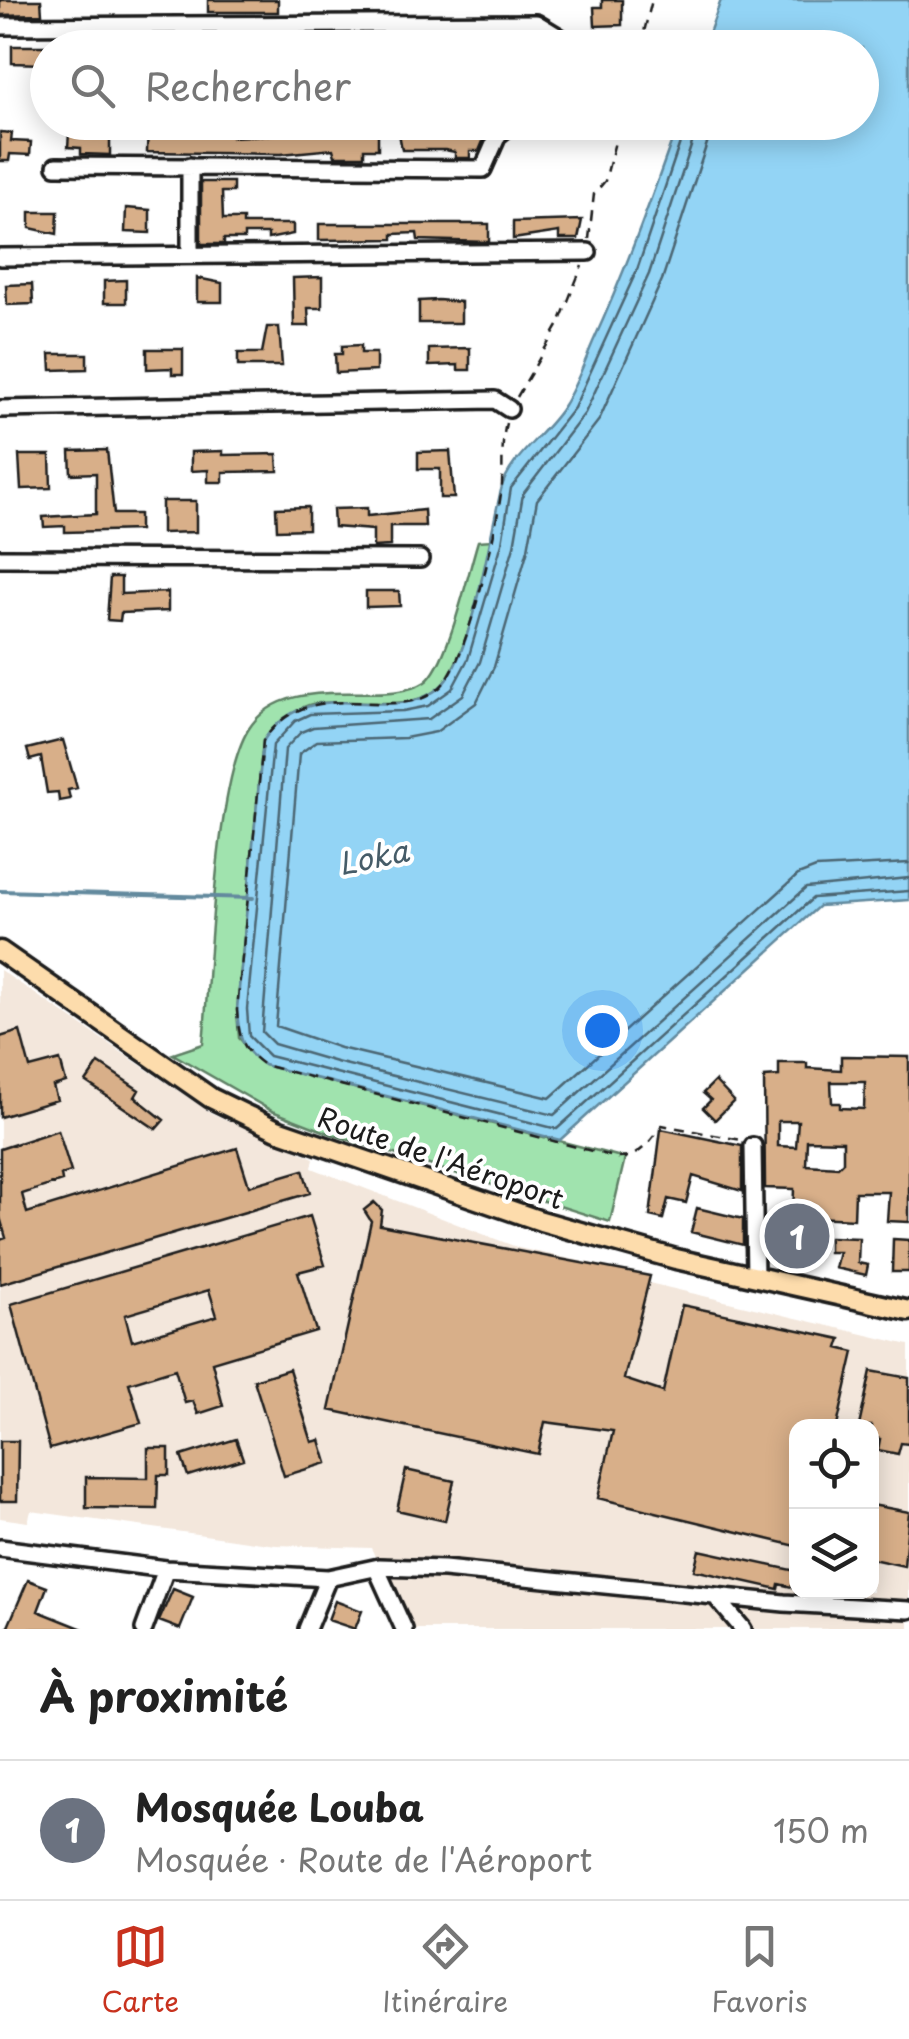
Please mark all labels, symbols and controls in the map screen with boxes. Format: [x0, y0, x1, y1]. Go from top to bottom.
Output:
search box [30, 30, 879, 140]
text: Rechercher [145, 57, 351, 114]
icon: search [65, 58, 120, 113]
water label: Loka [334, 826, 414, 885]
your location [577, 1005, 628, 1056]
street label: Route de l'Aéroport [312, 1095, 570, 1219]
pin: 1 [764, 1198, 830, 1274]
map controls [789, 1419, 879, 1599]
button: locate [789, 1419, 879, 1509]
button: layers [789, 1509, 879, 1599]
text: À proximité [40, 1663, 288, 1726]
text: Mosquée Louba [135, 1778, 424, 1835]
text: 1 [65, 1806, 80, 1854]
text: 150 m [773, 1806, 869, 1854]
text: Mosquée · Route de l'Aéroport [135, 1835, 592, 1883]
tab: Carte [102, 1919, 179, 2022]
tab: Itinéraire [382, 1919, 508, 2022]
tab: Favoris [711, 1919, 807, 2022]

